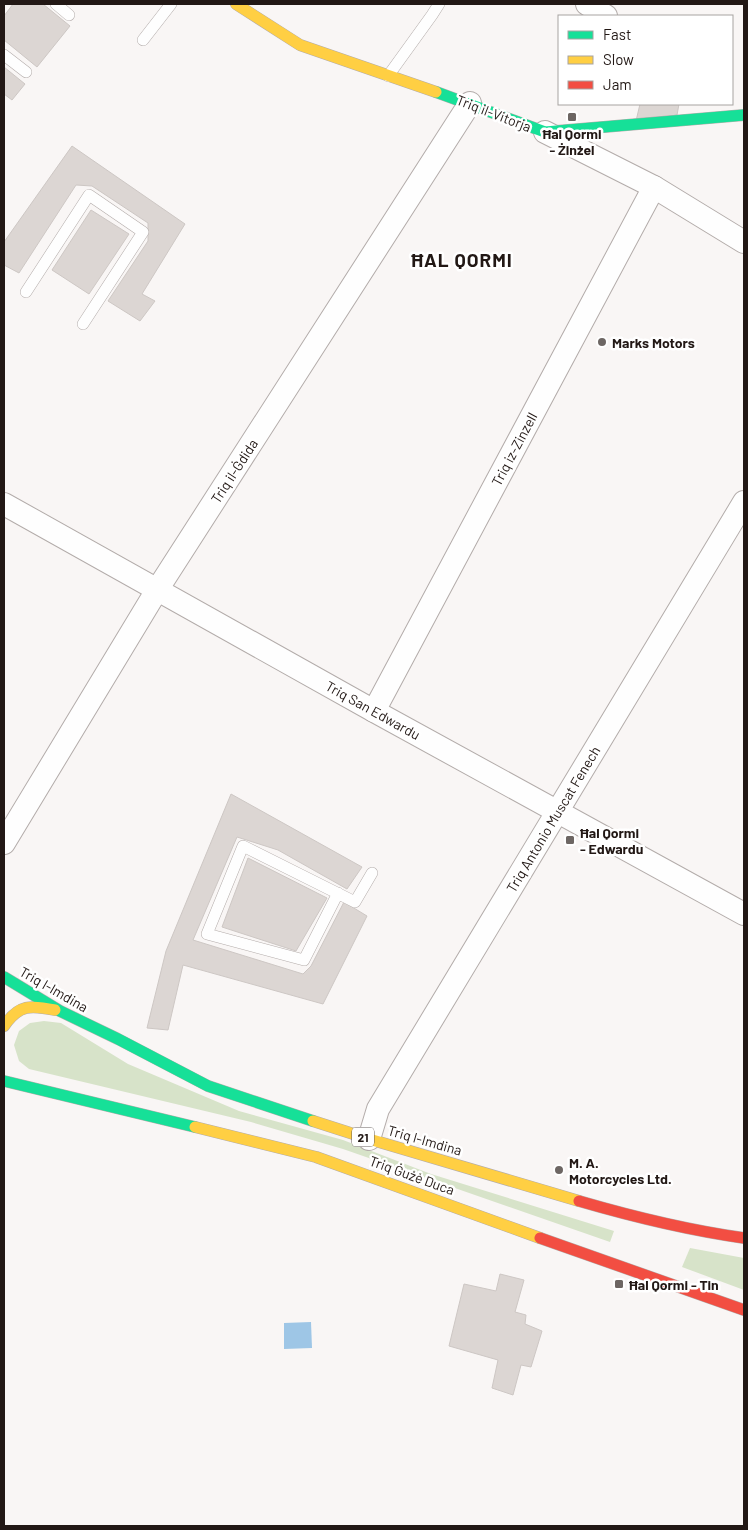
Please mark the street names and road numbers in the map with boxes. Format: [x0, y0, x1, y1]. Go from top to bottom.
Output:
street label: Triq il-Vitorja [454, 91, 534, 135]
street label: Triq iz-Zinzell [488, 409, 540, 489]
street label: Triq il-Ġdida [207, 436, 261, 506]
street label: Triq San Edwardu [323, 677, 423, 743]
street label: Triq Antonio Muscat Fenech [503, 743, 603, 895]
street label: Triq l-Imdina [17, 963, 91, 1015]
street label: Triq l-Imdina [386, 1121, 464, 1159]
road number: 21 [352, 1128, 374, 1146]
street label: Triq Ġużè Duca [367, 1152, 457, 1198]

